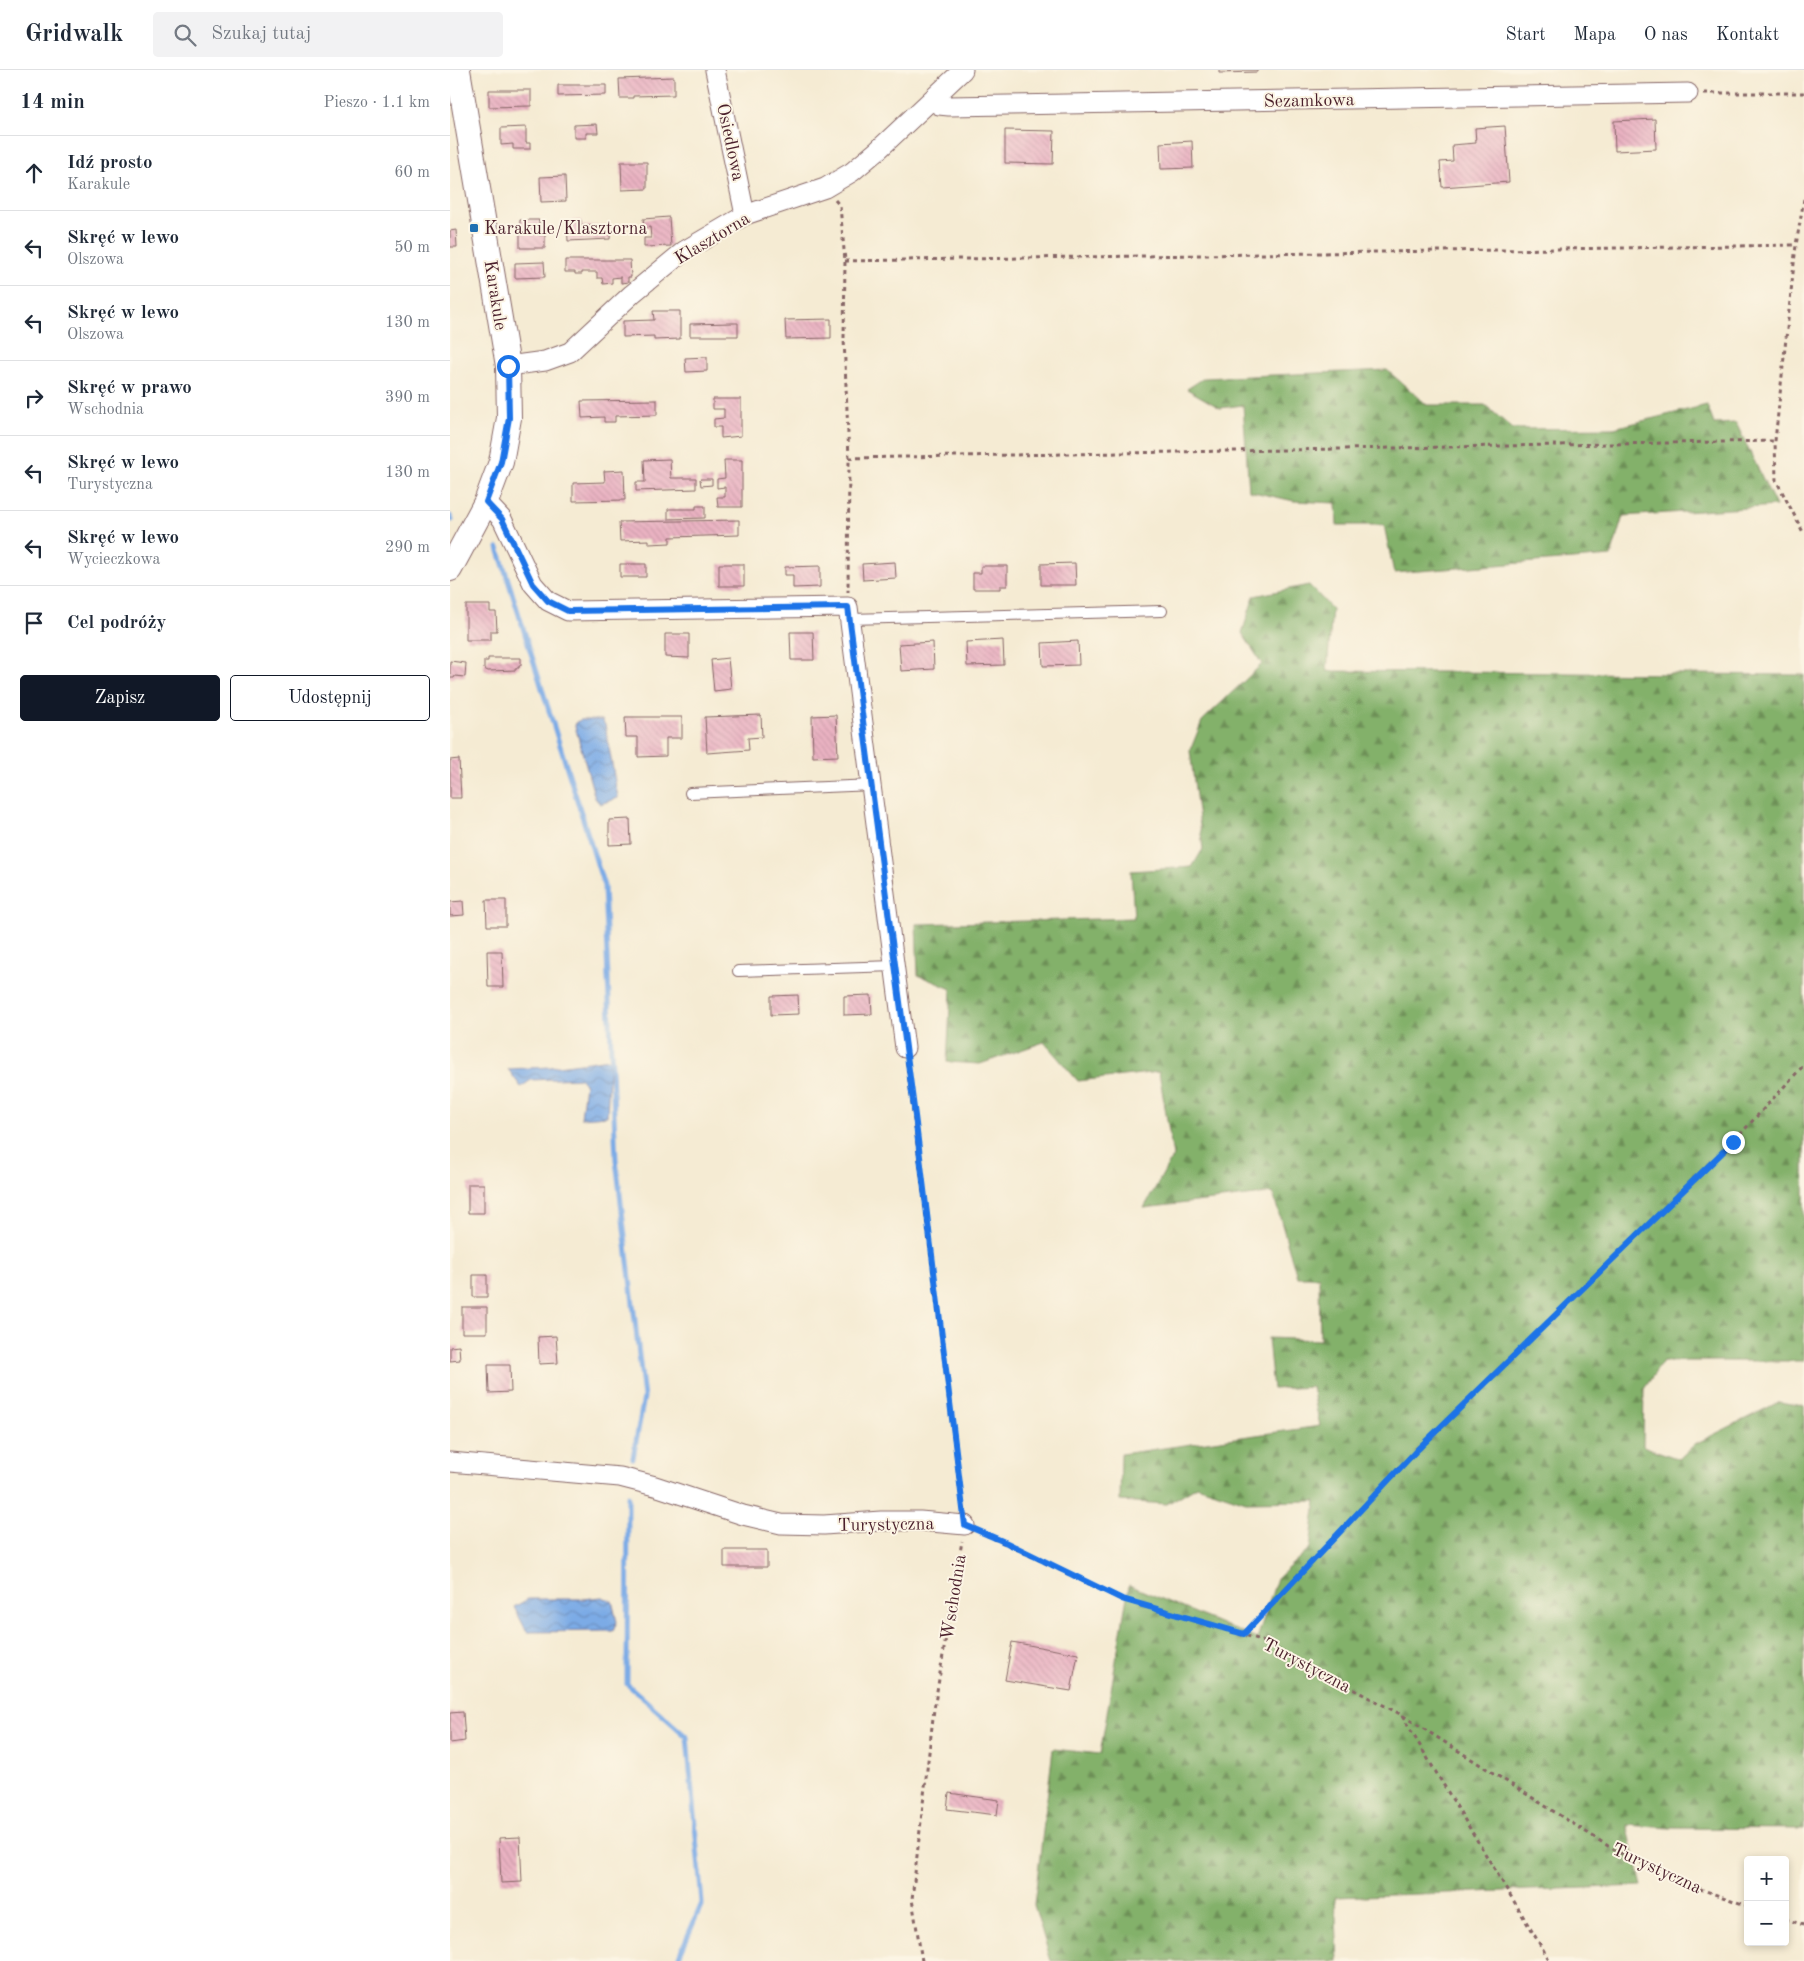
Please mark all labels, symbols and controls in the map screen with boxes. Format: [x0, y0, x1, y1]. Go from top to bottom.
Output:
search box [153, 12, 503, 57]
icon: search [171, 21, 199, 49]
text: Gridwalk [25, 23, 123, 47]
text: Szukaj tutaj [211, 25, 311, 44]
text: Start [1506, 26, 1546, 44]
text: Mapa [1574, 26, 1616, 44]
text: O nas [1644, 26, 1688, 44]
text: Kontakt [1716, 26, 1779, 44]
street label: Sezamkowa [1263, 91, 1355, 111]
text: 14 min [20, 92, 85, 113]
text: Pieszo · 1.1 km [324, 95, 430, 111]
street label: Osiedlowa [713, 102, 747, 183]
text: Idź prosto [67, 154, 152, 173]
icon: ahead [20, 159, 48, 187]
text: 60 m [394, 165, 430, 181]
text: Karakule [67, 177, 130, 193]
street label: Klasztorna [672, 209, 753, 268]
place label: Karakule/Klasztorna [484, 220, 647, 238]
marker: Karakule/Klasztorna [468, 222, 480, 234]
text: Skręć w lewo [67, 229, 179, 248]
icon: left [20, 234, 48, 262]
text: 50 m [394, 240, 430, 256]
text: Olszowa [67, 252, 124, 268]
street label: Karakule [481, 259, 509, 332]
text: Skręć w lewo [67, 304, 179, 323]
icon: left [20, 309, 48, 337]
text: 130 m [385, 315, 430, 331]
text: Olszowa [67, 327, 124, 343]
route start [497, 355, 520, 378]
text: Skręć w prawo [67, 379, 192, 398]
icon: right [20, 384, 48, 412]
text: 390 m [385, 390, 430, 406]
text: Wschodnia [67, 402, 144, 418]
text: Skręć w lewo [67, 454, 179, 473]
icon: left [20, 459, 48, 487]
text: 130 m [385, 465, 430, 481]
text: Turystyczna [67, 477, 153, 493]
text: Skręć w lewo [67, 529, 179, 548]
icon: left [20, 534, 48, 562]
text: 290 m [385, 540, 430, 556]
text: Wycieczkowa [67, 552, 160, 568]
icon: arrive [20, 609, 48, 637]
text: Cel podróży [67, 614, 166, 633]
button: Zapisz [20, 675, 220, 721]
button: Udostępnij [230, 675, 430, 721]
route end [1722, 1131, 1745, 1154]
street label: Turystyczna [838, 1515, 935, 1535]
street label: Wschodnia [938, 1553, 970, 1641]
street label: Turystyczna [1260, 1635, 1353, 1697]
street label: Turystyczna [1609, 1840, 1704, 1898]
map controls [1744, 1856, 1789, 1946]
button: + [1744, 1856, 1789, 1901]
button: − [1744, 1901, 1789, 1946]

